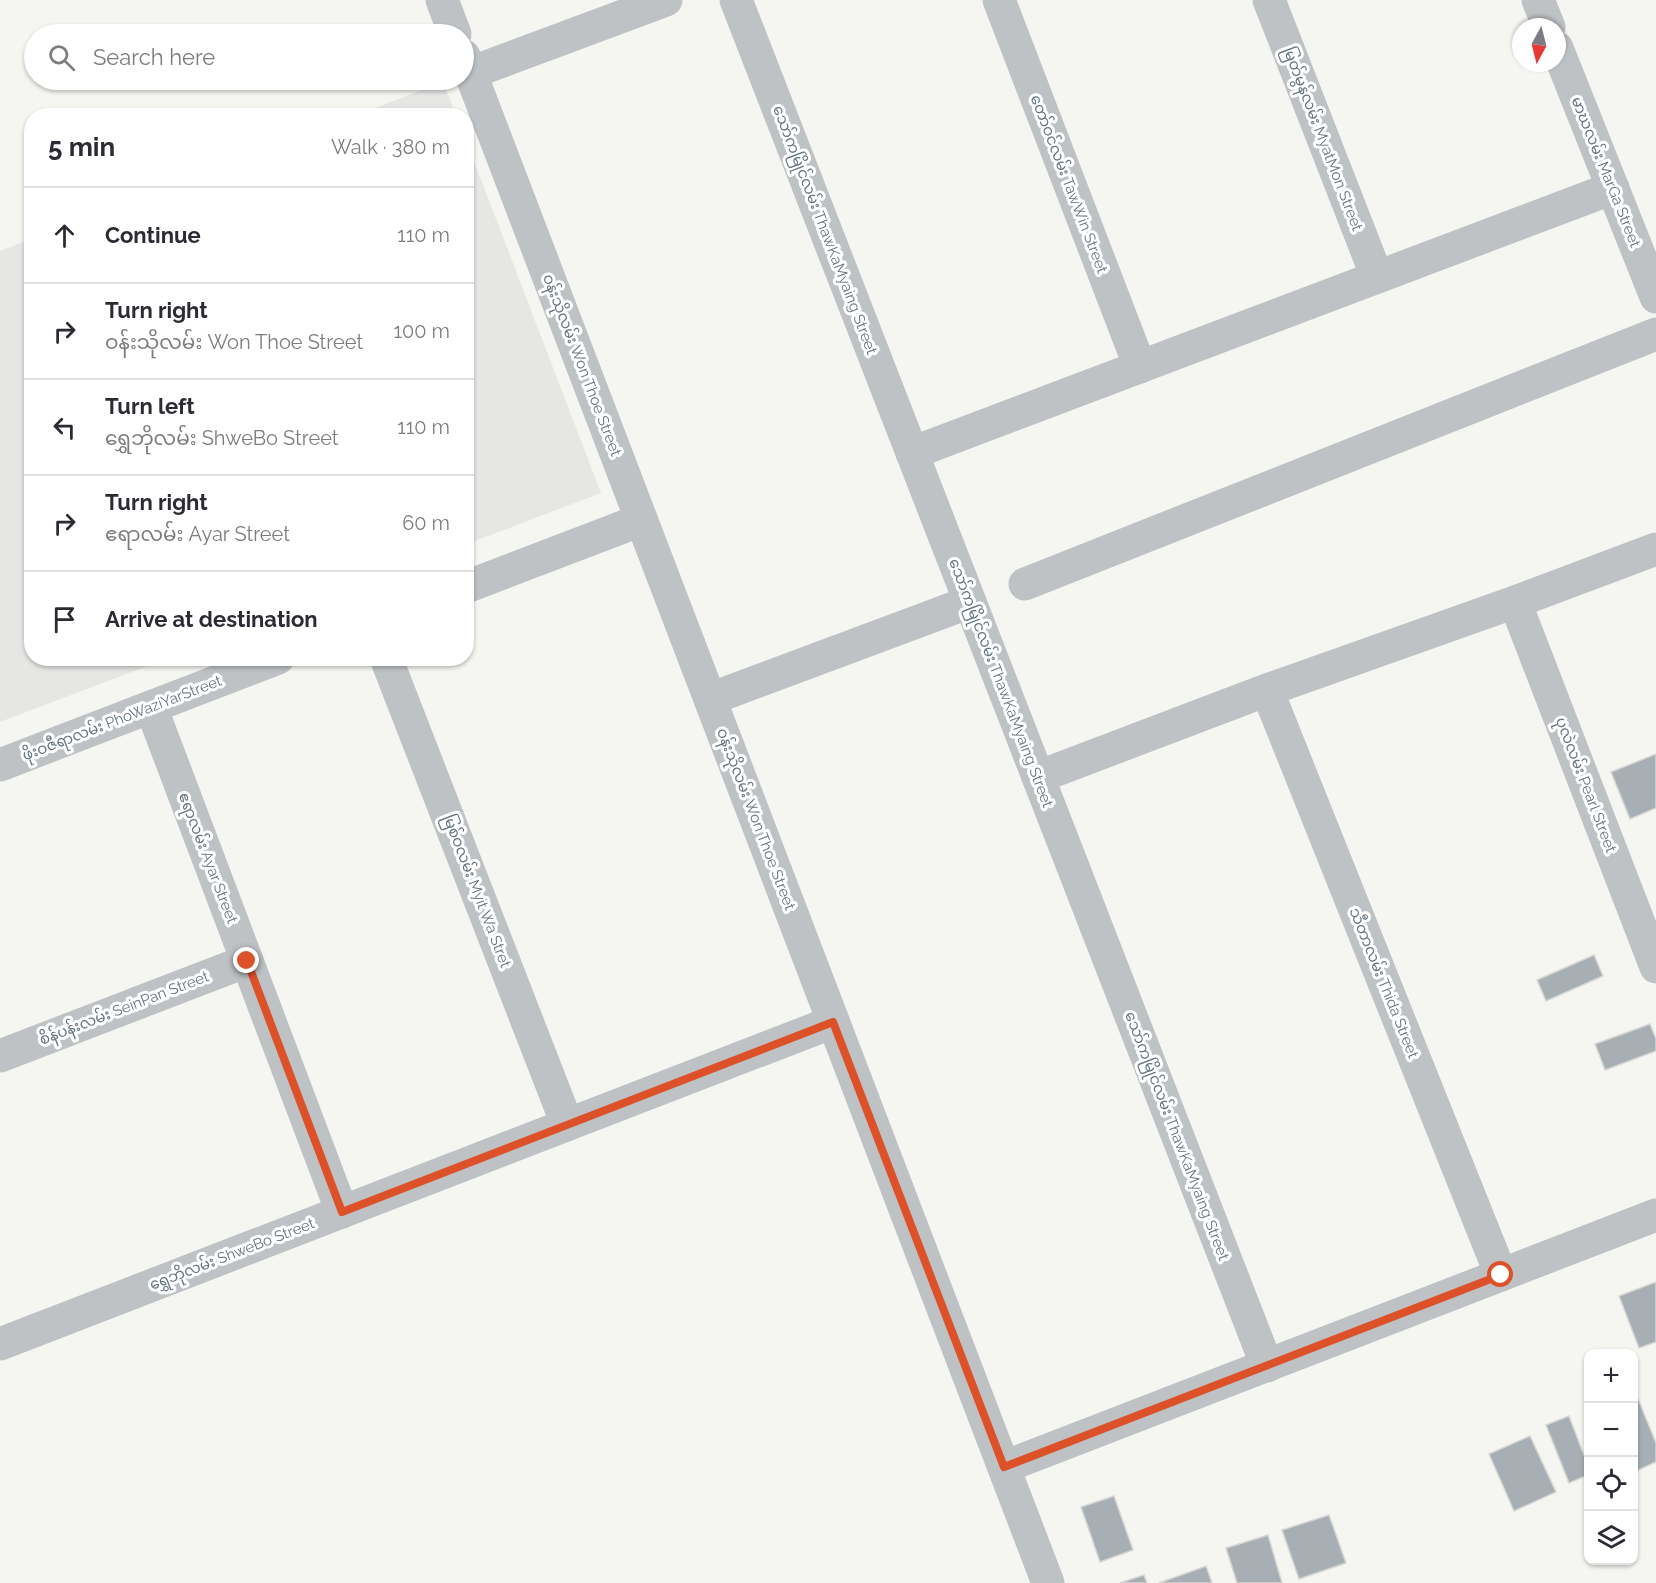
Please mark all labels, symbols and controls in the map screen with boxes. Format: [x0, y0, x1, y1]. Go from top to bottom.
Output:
north arrow [1512, 18, 1566, 72]
search box [24, 24, 474, 90]
icon: search [45, 41, 78, 74]
text: Search here [93, 44, 215, 70]
street label: မြတ်မွန်လမ်း MyatMon Street [1277, 44, 1367, 235]
street label: တော်ဝင်လမ်း TawWin Street [1027, 92, 1112, 276]
street label: မာဃလမ်း MarGa Street [1568, 94, 1645, 250]
street label: သော်ကမြိုင်လမ်း ThawKaMyaing Street [766, 103, 882, 358]
text: 5 min [48, 132, 115, 162]
text: Walk · 380 m [331, 135, 450, 159]
icon: ahead [48, 219, 81, 252]
text: Continue [105, 222, 201, 248]
text: 110 m [397, 223, 450, 247]
street label: ဝန်းသိုလမ်း Won Thoe Street [536, 271, 626, 460]
text: Turn right [105, 297, 208, 323]
icon: right [48, 315, 81, 348]
text: 100 m [393, 319, 450, 343]
text: ဝန်းသိုလမ်း Won Thoe Street [105, 330, 363, 354]
text: Turn left [105, 393, 195, 419]
icon: left [48, 411, 81, 444]
text: 110 m [397, 415, 450, 439]
text: ရွှေဘိုလမ်း ShweBo Street [105, 426, 339, 450]
text: Turn right [105, 489, 208, 515]
icon: right [48, 507, 81, 540]
text: 60 m [402, 511, 450, 535]
text: ဧရာလမ်း Ayar Street [105, 522, 290, 546]
street label: သော်ကမြိုင်လမ်း ThawKaMyaing Street [942, 556, 1058, 811]
icon: arrive [48, 603, 81, 636]
text: Arrive at destination [105, 606, 318, 632]
street label: ဖိုးဝဇီရာလမ်း PhoWaziYarStreet [19, 671, 225, 767]
street label: ပုလဲလမ်း Pearl Street [1549, 714, 1621, 856]
street label: ဝန်းသိုလမ်း Won Thoe Street [710, 725, 800, 914]
street label: ဧရာလမ်း Ayar Street [172, 790, 242, 927]
street label: မြစ်ဝလမ်း Myit Wa Stret [437, 812, 515, 971]
street label: သီတာလမ်း Thida Street [1346, 905, 1423, 1061]
route end [233, 947, 259, 973]
street label: စိန်ပန်းလမ်း SeinPan Street [36, 966, 212, 1051]
street label: သော်ကမြိုင်လမ်း ThawKaMyaing Street [1118, 1009, 1234, 1264]
street label: ရွှေဘိုလမ်း ShweBo Street [147, 1213, 318, 1297]
route start [1487, 1261, 1513, 1287]
map controls [1584, 1349, 1638, 1565]
button: + [1584, 1349, 1638, 1403]
button: − [1584, 1403, 1638, 1457]
button: locate [1584, 1457, 1638, 1511]
button: layers [1584, 1511, 1638, 1565]

